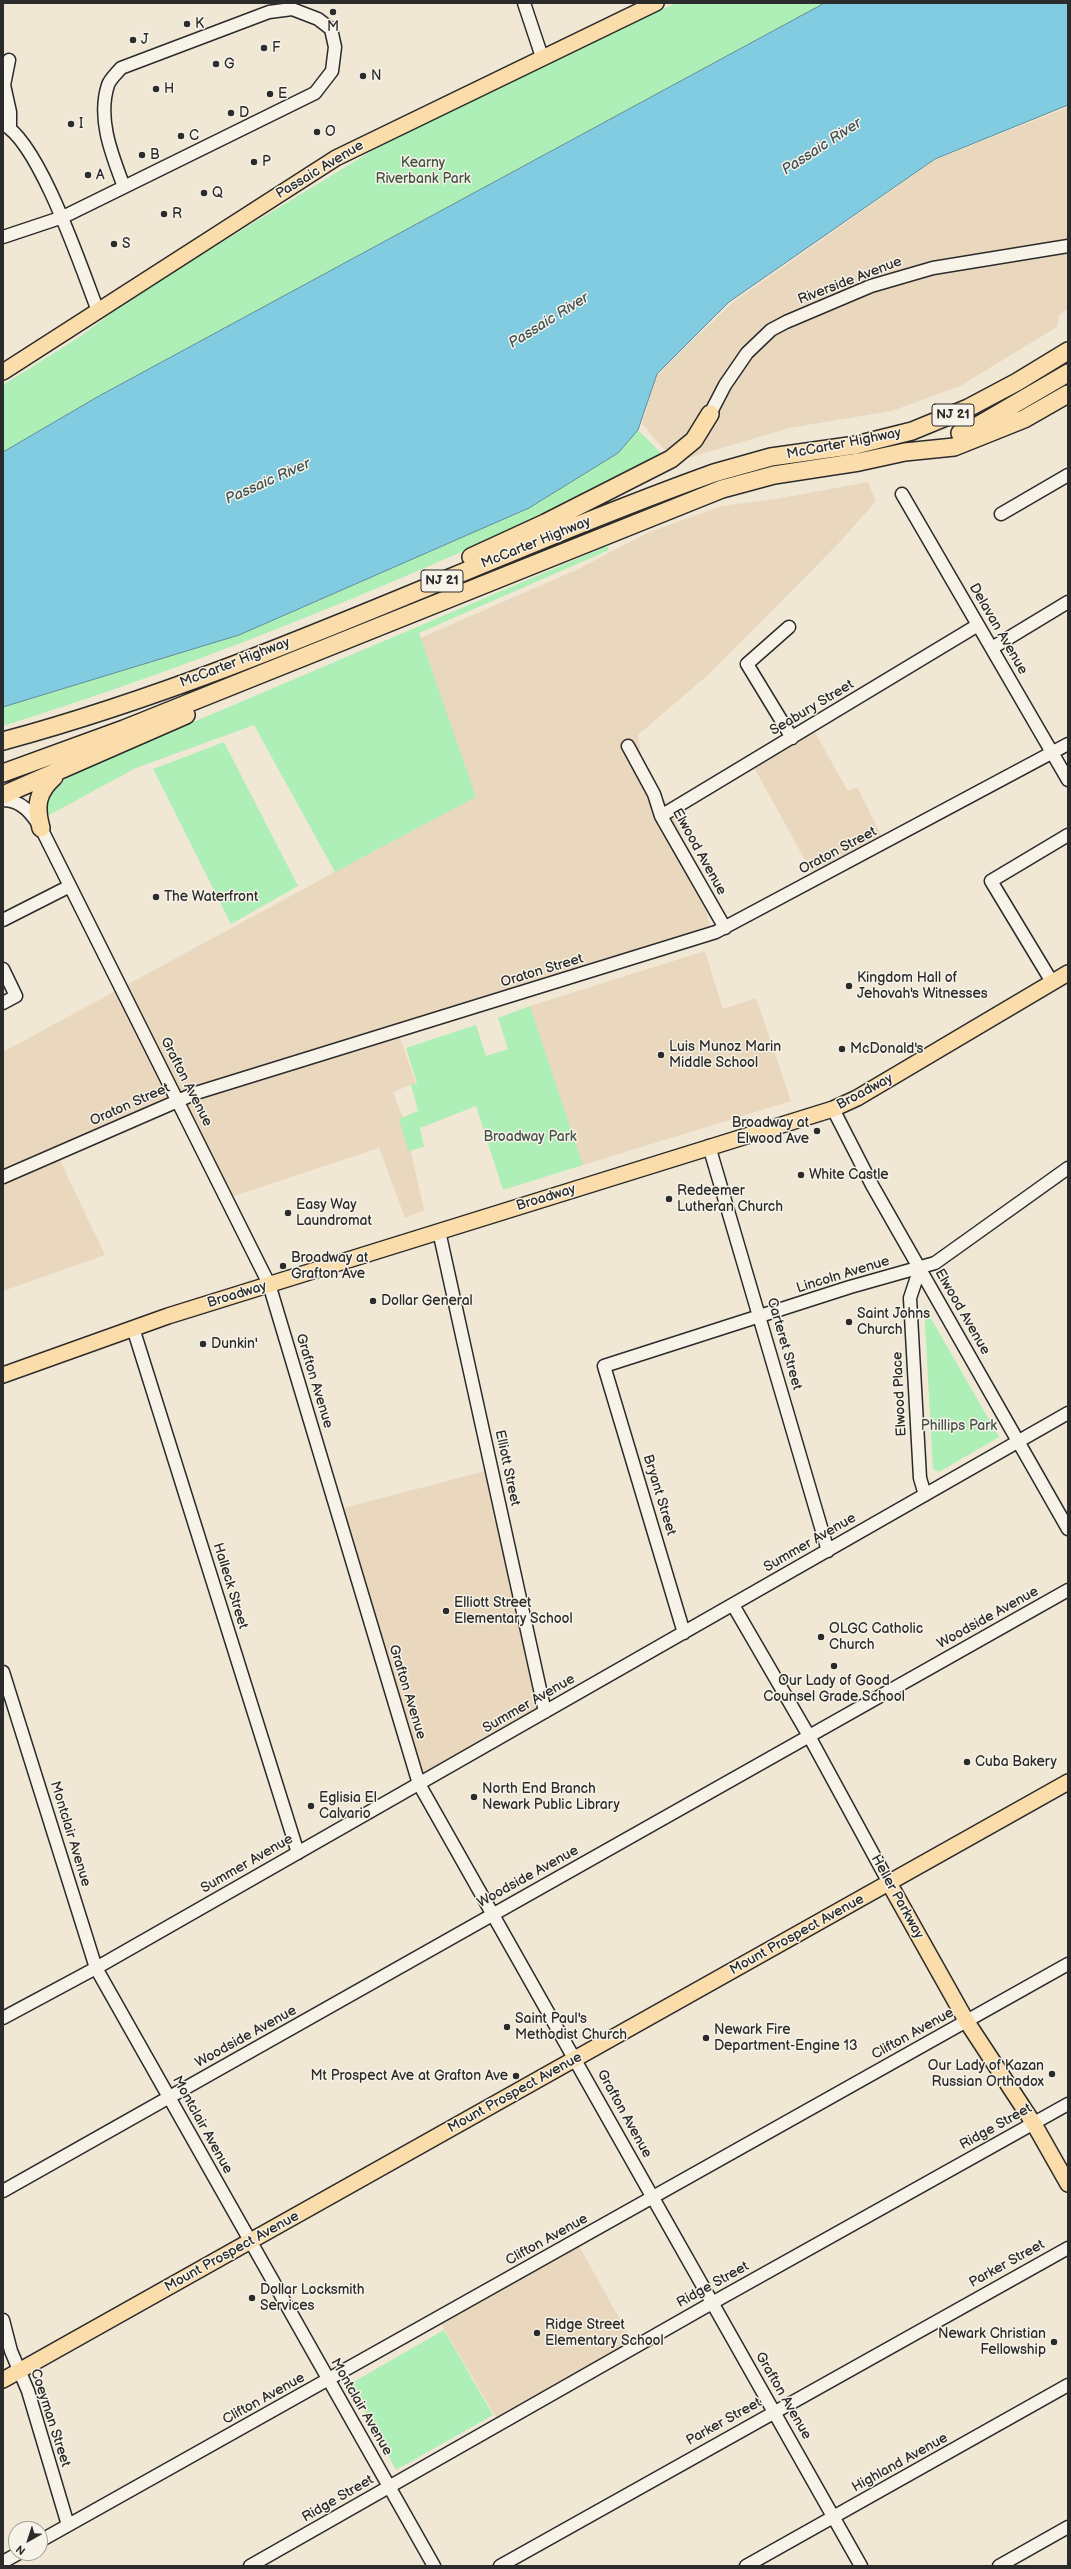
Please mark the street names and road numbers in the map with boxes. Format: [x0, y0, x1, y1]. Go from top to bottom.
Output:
street label: Passaic Avenue [273, 137, 367, 203]
street label: Riverside Avenue [796, 253, 904, 309]
road number: NJ 21 [932, 404, 974, 426]
street label: McCarter Highway [785, 425, 903, 463]
street label: McCarter Highway [479, 513, 593, 573]
road number: NJ 21 [421, 570, 463, 592]
street label: Delavan Avenue [965, 580, 1031, 678]
street label: McCarter Highway [178, 634, 292, 692]
street label: Seabury Street [767, 676, 857, 740]
street label: Elwood Avenue [668, 806, 730, 898]
street label: Oraton Street [796, 824, 880, 878]
street label: Oraton Street [499, 950, 585, 992]
street label: Grafton Avenue [156, 1035, 216, 1129]
street label: Broadway [834, 1070, 896, 1114]
street label: Oraton Street [88, 1080, 172, 1130]
street label: Broadway [514, 1181, 578, 1215]
street label: Lincoln Avenue [794, 1253, 892, 1297]
street label: Elwood Avenue [931, 1266, 993, 1358]
street label: Broadway [205, 1278, 269, 1312]
street label: Carteret Street [763, 1296, 805, 1392]
street label: Grafton Avenue [292, 1332, 336, 1430]
street label: Elwood Place [889, 1351, 911, 1437]
street label: Elliott Street [491, 1428, 523, 1508]
street label: Bryant Street [639, 1453, 679, 1537]
street label: Summer Avenue [761, 1510, 859, 1576]
street label: Halleck Street [209, 1541, 251, 1631]
street label: Woodside Avenue [934, 1583, 1042, 1653]
street label: Grafton Avenue [385, 1643, 429, 1741]
street label: Summer Avenue [480, 1671, 578, 1737]
street label: Montclair Avenue [46, 1779, 94, 1889]
street label: Summer Avenue [198, 1831, 296, 1897]
street label: Woodside Avenue [474, 1842, 582, 1912]
street label: Heller Parkway [867, 1852, 927, 1942]
street label: Mount Prospect Avenue [727, 1891, 867, 1979]
street label: Woodside Avenue [192, 2002, 300, 2072]
street label: Clifton Avenue [869, 2005, 957, 2063]
street label: Mount Prospect Avenue [445, 2049, 585, 2137]
street label: Grafton Avenue [593, 2067, 655, 2161]
street label: Montclair Avenue [168, 2073, 236, 2177]
street label: Ridge Street [957, 2100, 1035, 2154]
street label: Mount Prospect Avenue [162, 2208, 302, 2296]
street label: Clifton Avenue [503, 2211, 591, 2269]
street label: Parker Street [966, 2236, 1048, 2292]
street label: Ridge Street [674, 2258, 752, 2312]
street label: Grafton Avenue [751, 2349, 815, 2443]
street label: Montclair Avenue [326, 2355, 396, 2459]
street label: Coeyman Street [26, 2367, 74, 2469]
street label: Clifton Avenue [220, 2370, 308, 2428]
street label: Parker Street [683, 2394, 765, 2450]
street label: Highland Avenue [849, 2430, 951, 2496]
street label: Ridge Street [299, 2472, 377, 2526]

